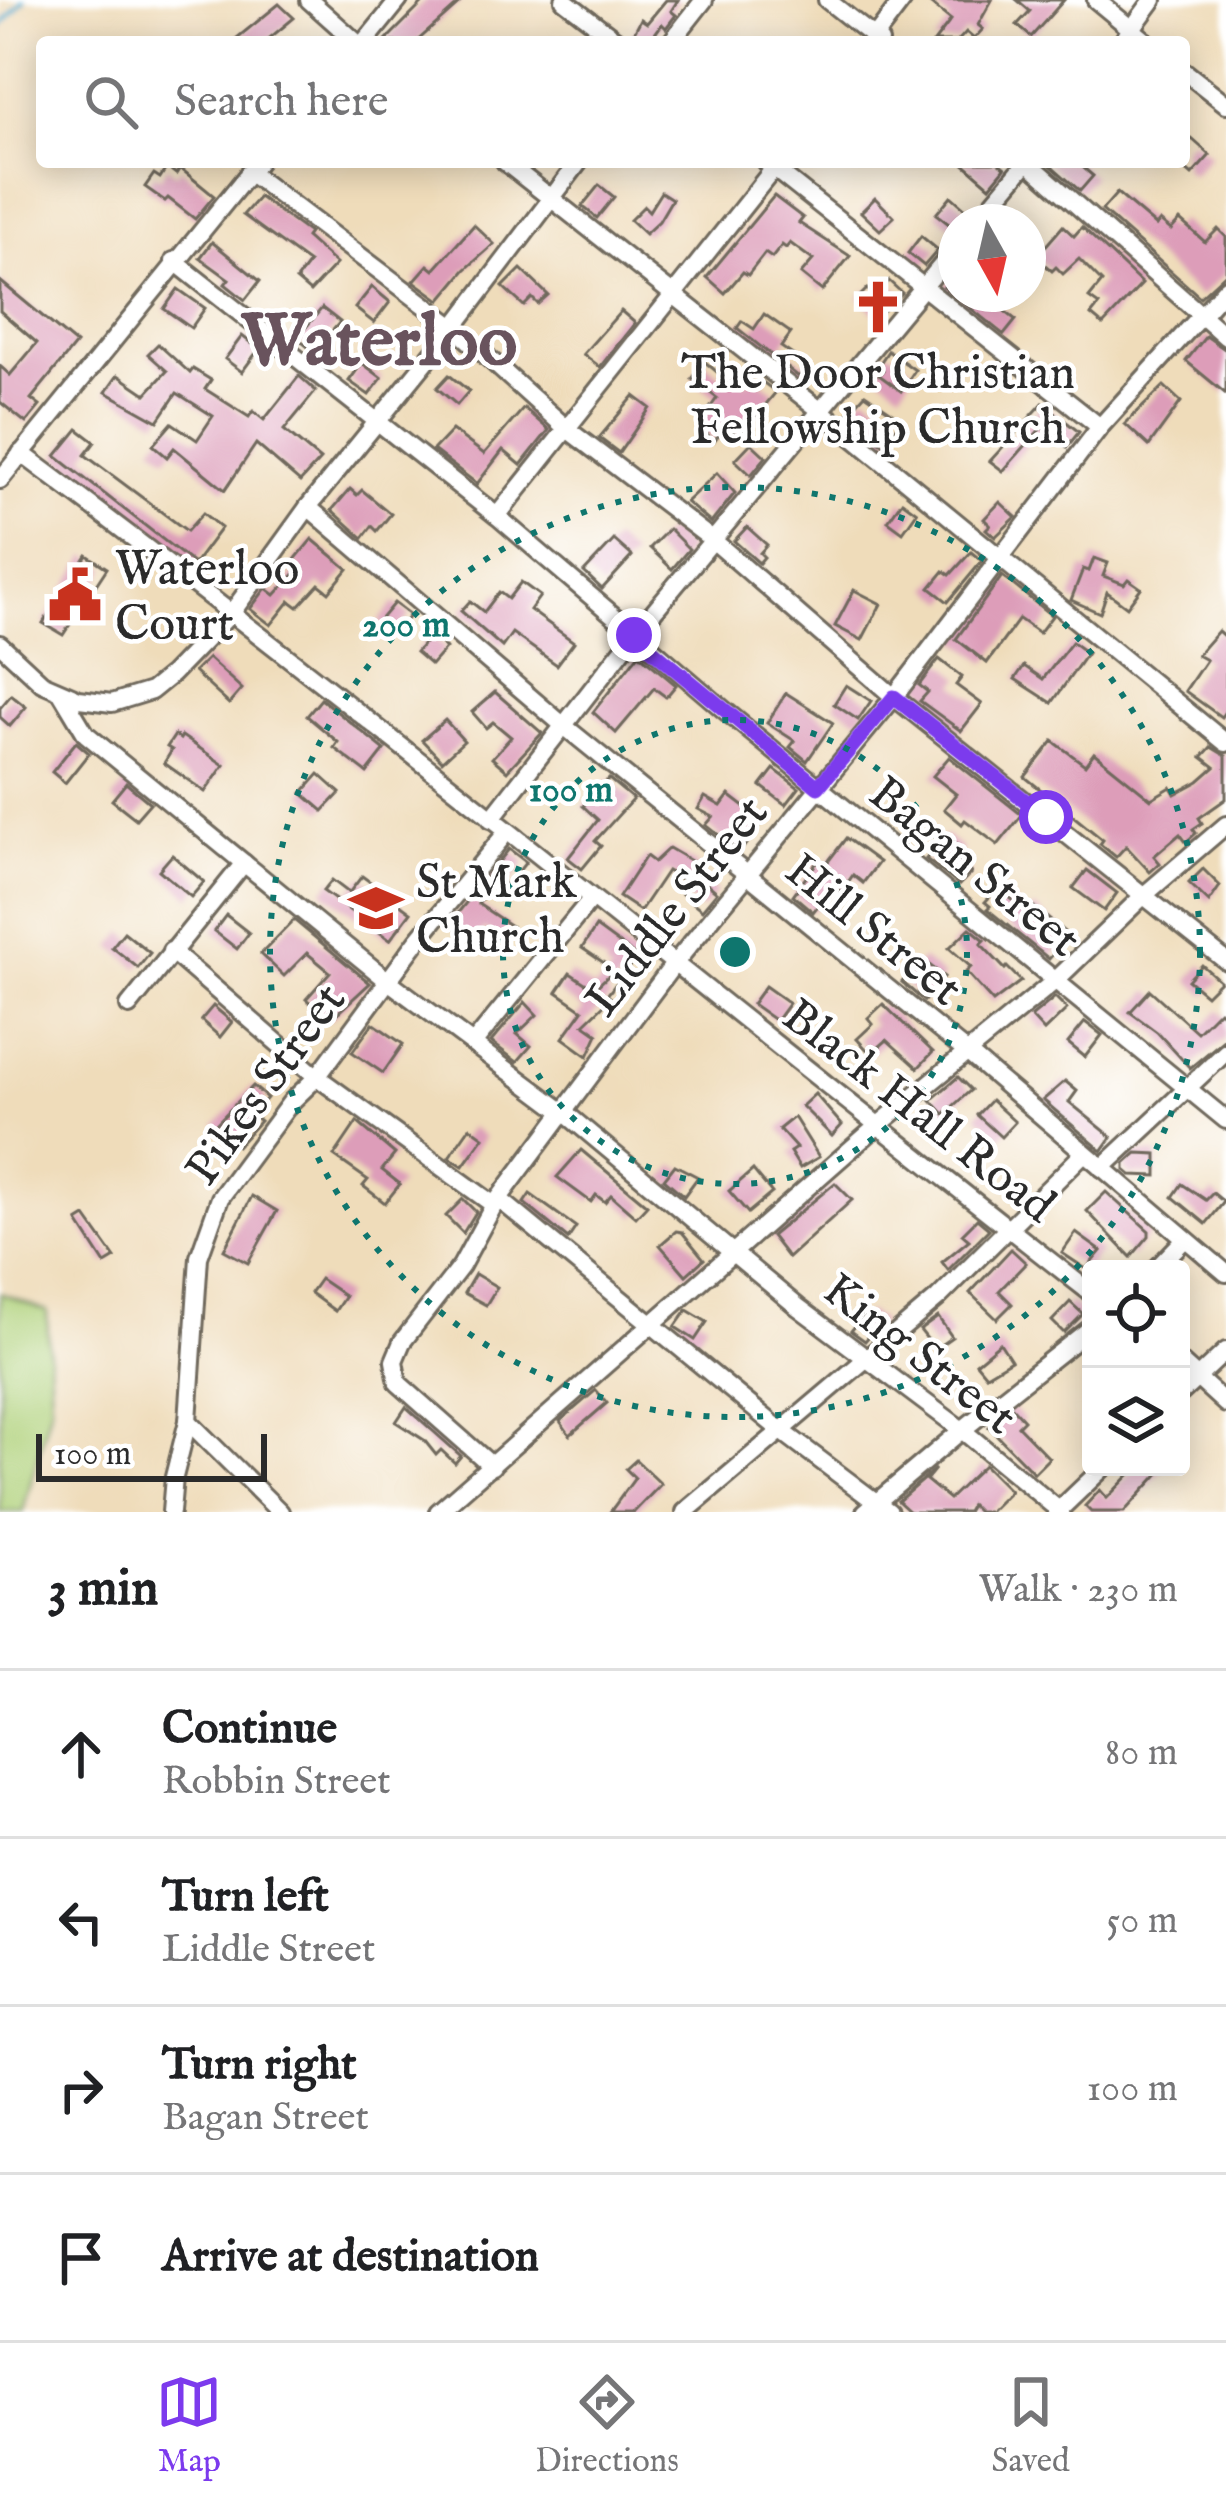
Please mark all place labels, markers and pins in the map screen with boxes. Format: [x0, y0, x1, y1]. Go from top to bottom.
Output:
church icon: The Door Christian Fellowship Church [849, 278, 907, 336]
place label: The Door Christian Fellowship Church [681, 345, 1075, 460]
place label: Waterloo Court [115, 541, 299, 656]
public building icon: Waterloo Court [46, 566, 104, 624]
place label: St Mark Church [416, 854, 577, 969]
school or university icon: St Mark Church [347, 879, 405, 937]
centre of rings [714, 931, 756, 973]

